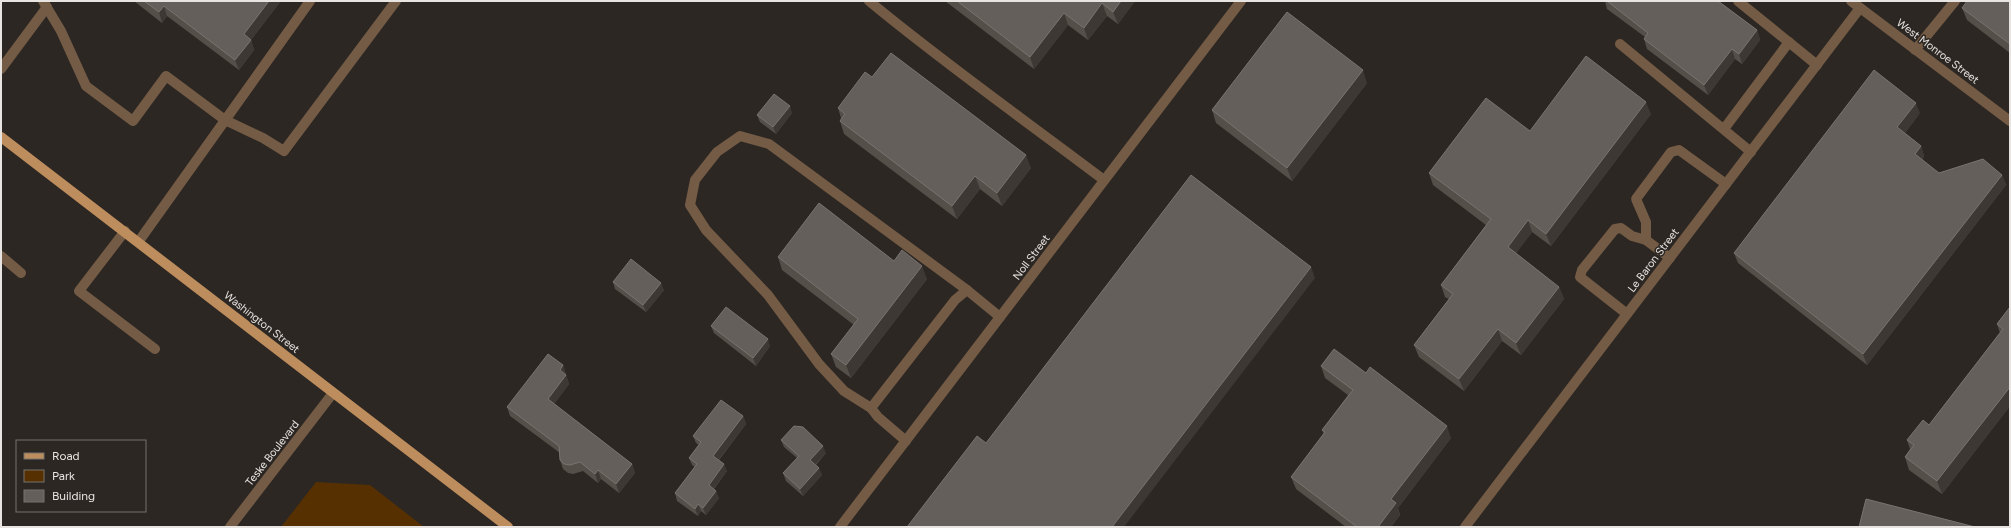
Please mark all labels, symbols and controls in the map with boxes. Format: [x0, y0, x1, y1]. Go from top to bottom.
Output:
street label: West Monroe Street [1894, 16, 1981, 87]
street label: Le Baron Street [1625, 226, 1682, 295]
street label: Noll Street [1010, 232, 1053, 282]
street label: Washington Street [221, 289, 302, 356]
street label: Teske Boulevard [243, 418, 302, 489]
legend [16, 440, 146, 512]
text: Road [52, 449, 80, 463]
text: Park [52, 469, 75, 483]
text: Building [52, 489, 95, 503]

